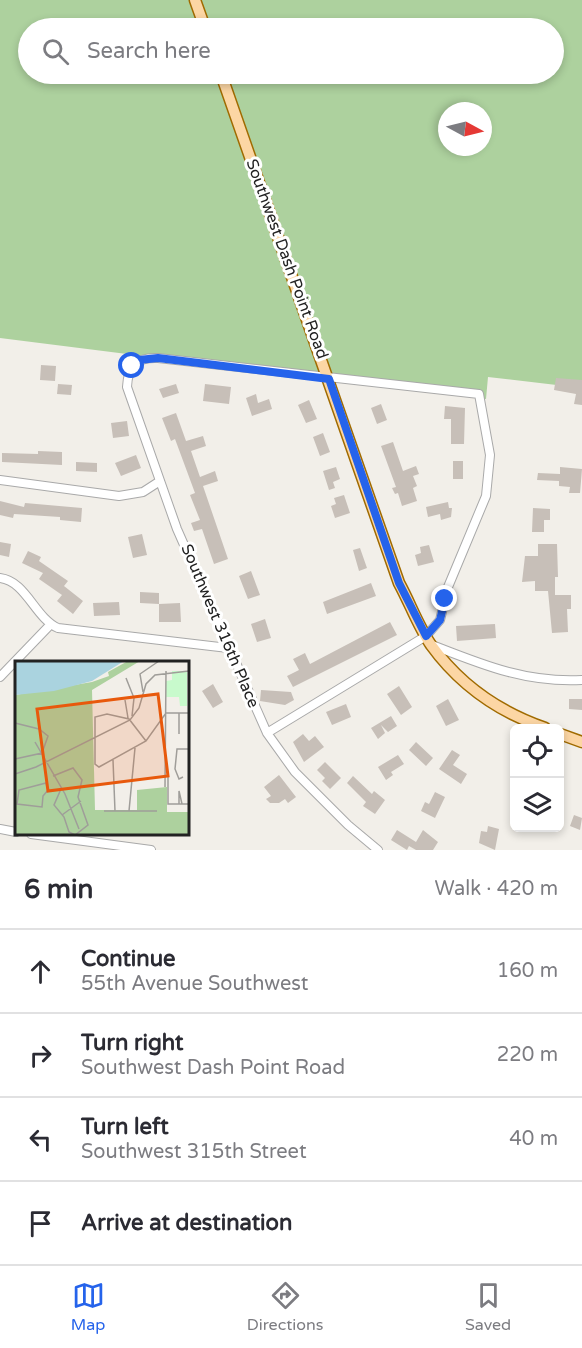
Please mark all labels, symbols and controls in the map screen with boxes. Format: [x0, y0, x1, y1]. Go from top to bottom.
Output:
search box [18, 18, 564, 84]
icon: search [39, 35, 72, 68]
text: Search here [87, 38, 211, 64]
north arrow [438, 102, 492, 156]
street label: Southwest Dash Point Road [241, 156, 333, 362]
route start [118, 352, 144, 378]
street label: Southwest 316th Place [176, 541, 264, 711]
route end [431, 585, 457, 611]
inset map [15, 661, 189, 835]
map controls [510, 724, 564, 832]
button: locate [510, 724, 564, 778]
button: layers [510, 778, 564, 832]
text: 6 min [24, 874, 93, 905]
text: Walk · 420 m [435, 877, 558, 901]
text: Continue [81, 946, 176, 972]
icon: ahead [24, 955, 57, 988]
text: 160 m [497, 959, 558, 983]
text: 55th Avenue Southwest [81, 972, 308, 996]
text: Turn right [81, 1030, 183, 1056]
icon: right [24, 1039, 57, 1072]
text: 220 m [497, 1043, 558, 1067]
text: Southwest Dash Point Road [81, 1056, 345, 1080]
text: Turn left [81, 1114, 169, 1140]
icon: left [24, 1123, 57, 1156]
text: 40 m [509, 1127, 558, 1151]
text: Southwest 315th Street [81, 1140, 307, 1164]
icon: arrive [24, 1207, 57, 1240]
text: Arrive at destination [81, 1210, 292, 1236]
tab: Map [71, 1279, 105, 1335]
tab: Directions [247, 1279, 323, 1335]
tab: Saved [465, 1279, 511, 1335]

